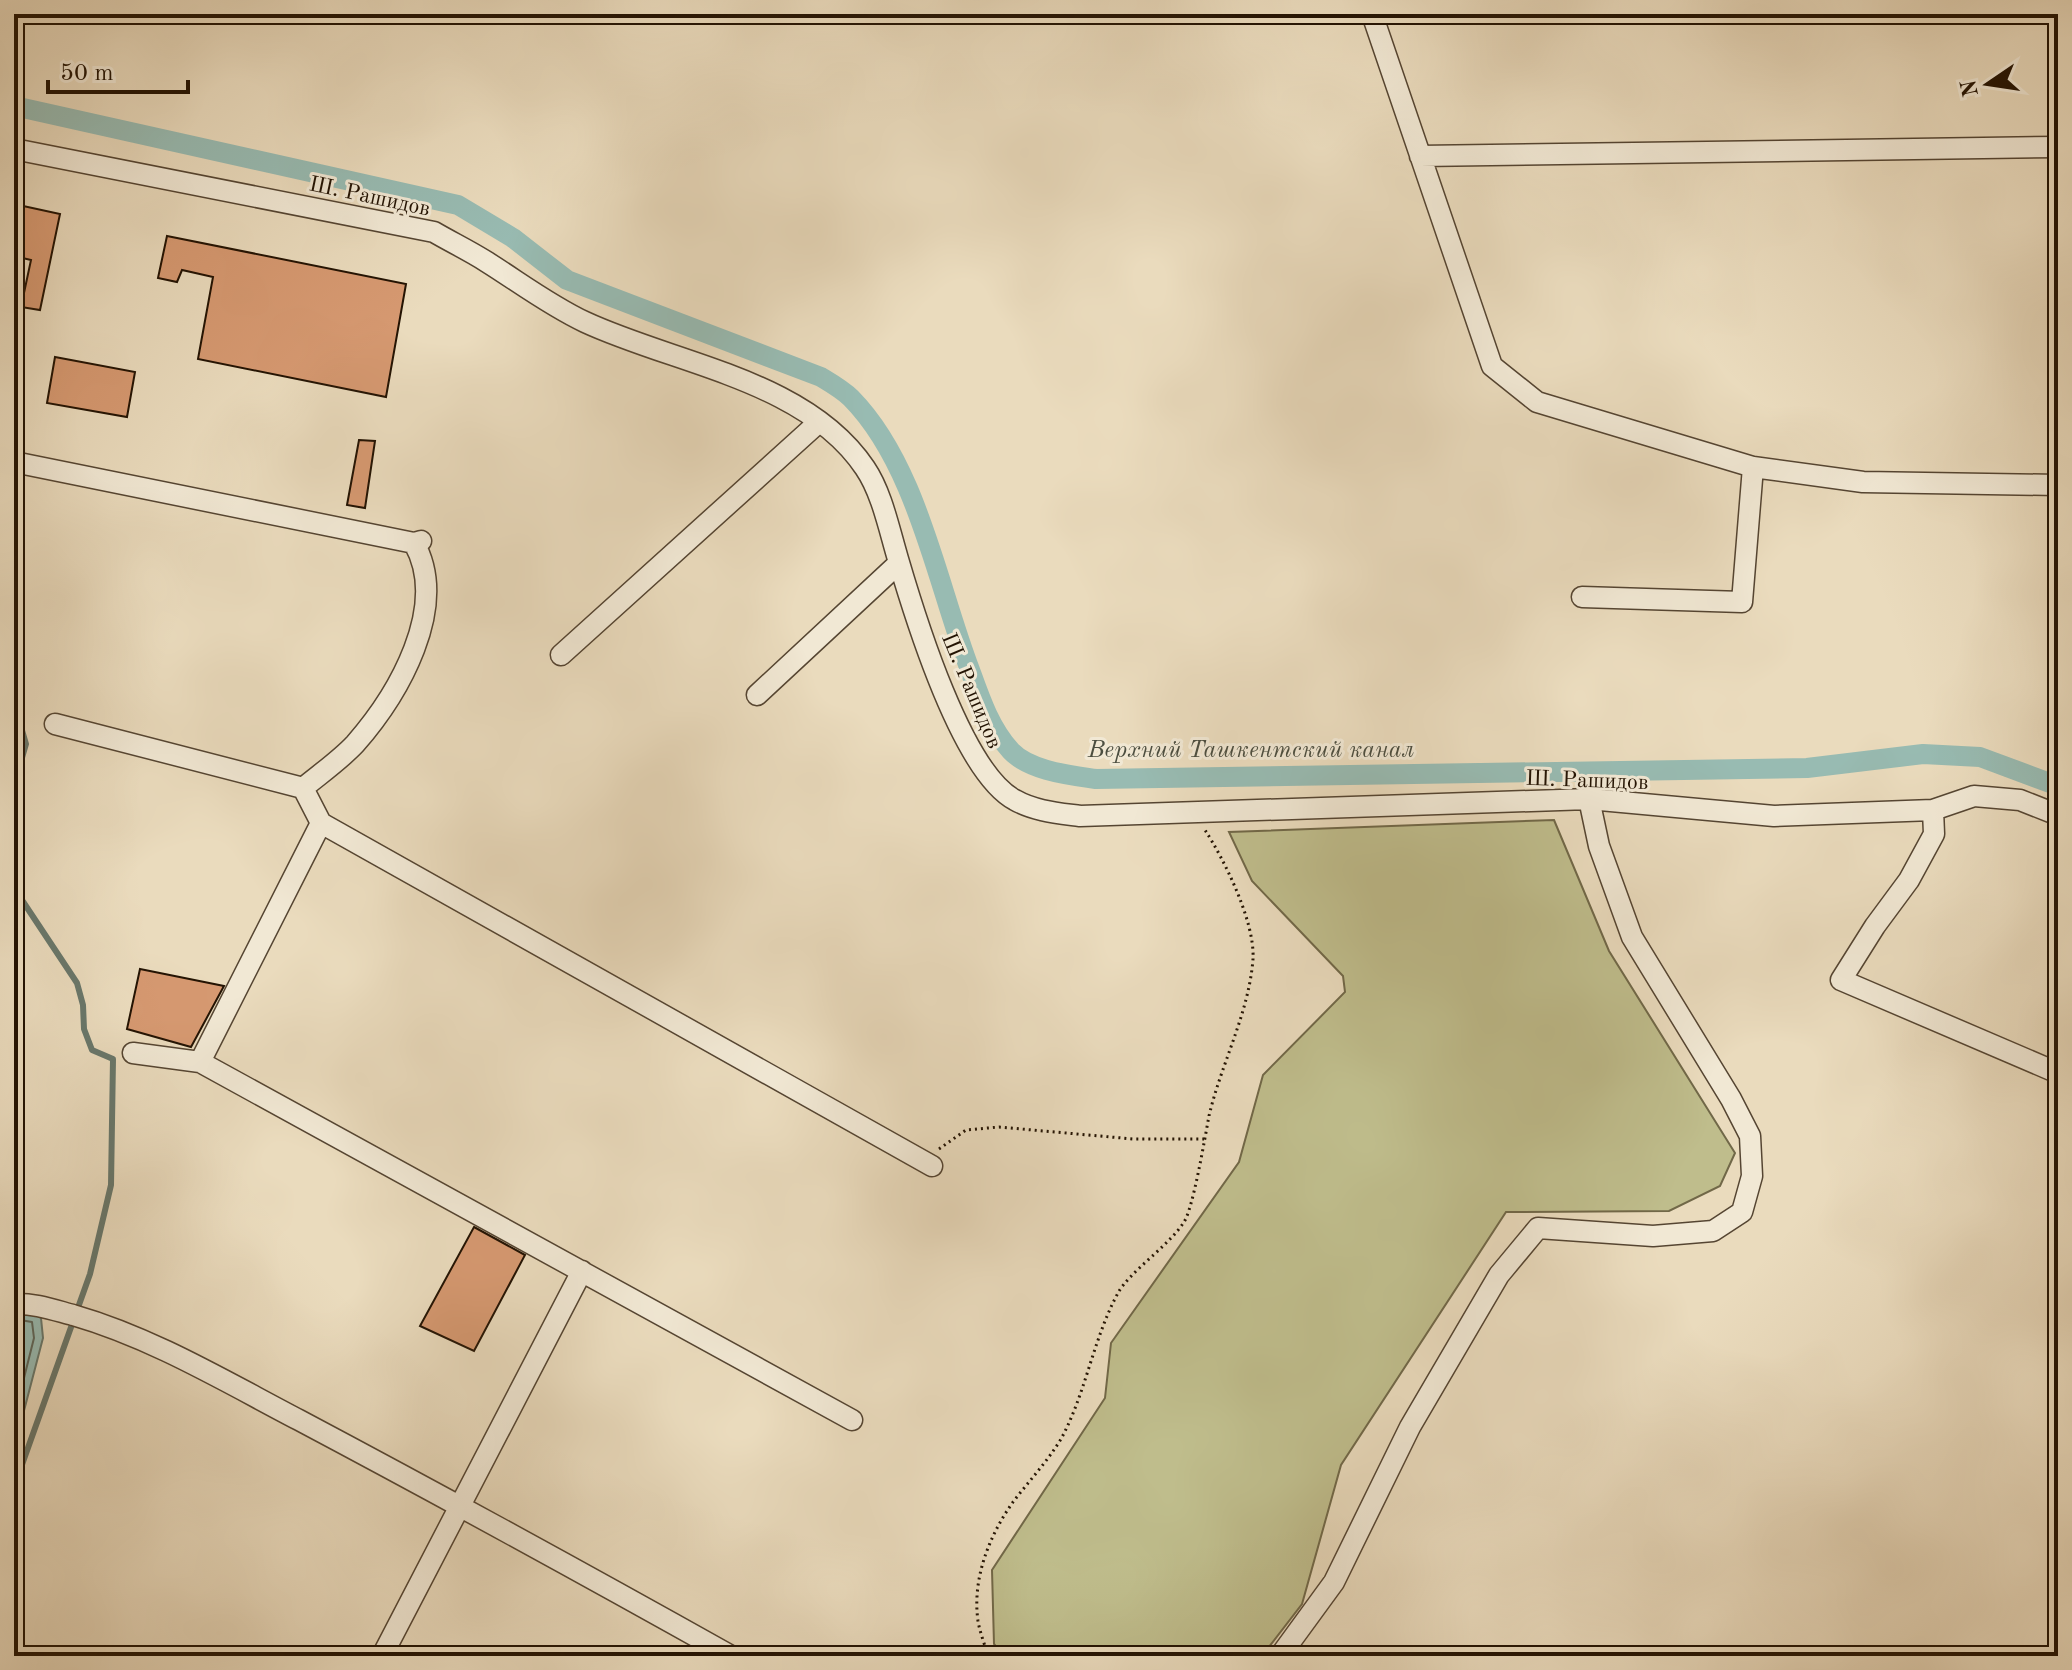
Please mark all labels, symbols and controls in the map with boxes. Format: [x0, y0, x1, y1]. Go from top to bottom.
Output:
scale bar [48, 44, 188, 94]
north arrow [1948, 44, 2028, 124]
text: 50 m [60, 62, 114, 86]
text: N [1958, 77, 1983, 99]
street label: Ш. Рашидов [307, 173, 432, 221]
street label: Ш. Рашидов [937, 630, 1005, 752]
water label: Верхний Ташкентский канал [1087, 739, 1414, 763]
street label: Ш. Рашидов [1525, 768, 1649, 794]

